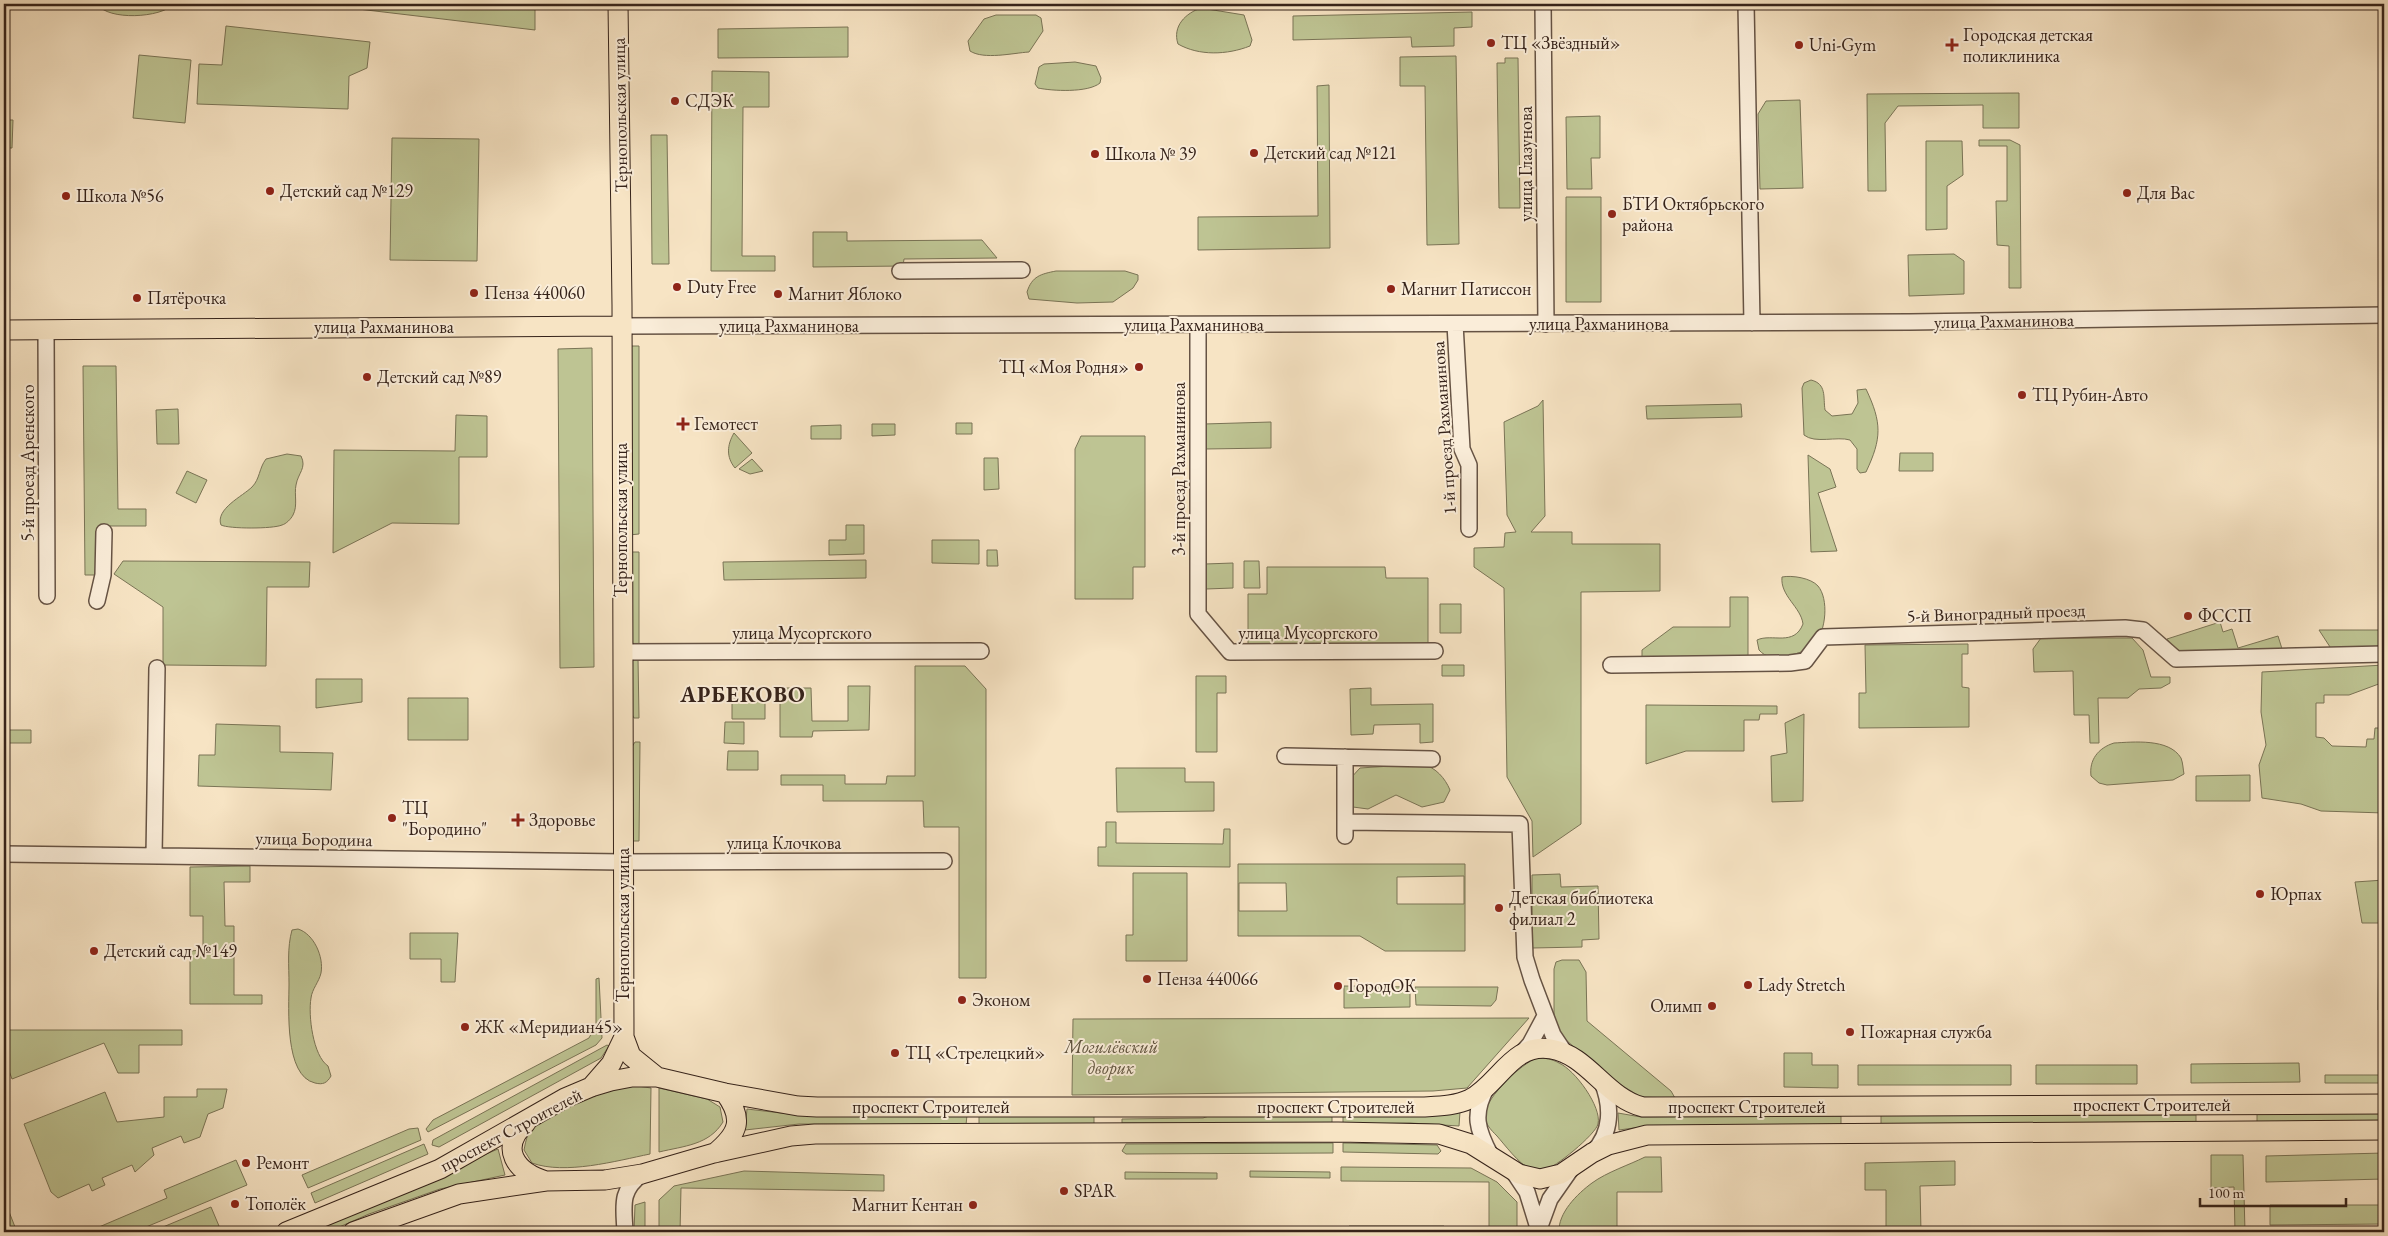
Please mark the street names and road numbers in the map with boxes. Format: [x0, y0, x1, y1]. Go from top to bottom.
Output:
street label: Тернопольская улица [607, 37, 632, 192]
street label: улица Глазунова [1514, 105, 1537, 222]
street label: улица Рахманинова [1934, 308, 2075, 333]
street label: улица Рахманинова [1529, 312, 1670, 335]
street label: улица Рахманинова [1124, 313, 1265, 336]
street label: улица Рахманинова [719, 314, 860, 337]
street label: улица Рахманинова [314, 315, 455, 338]
street label: 1-й проезд Рахманинова [1426, 340, 1461, 516]
street label: 3-й проезд Рахманинова [1167, 381, 1190, 556]
street label: 5-й проезд Аренского [16, 384, 39, 542]
street label: Тернопольская улица [609, 442, 632, 597]
street label: 5-й Виноградный проезд [1906, 598, 2086, 627]
street label: улица Мусоргского [732, 621, 872, 644]
street label: улица Мусоргского [1238, 621, 1378, 644]
street label: улица Бородина [255, 826, 374, 851]
street label: улица Клочкова [726, 831, 842, 854]
street label: Тернопольская улица [611, 847, 634, 1002]
street label: проспект Строителей [436, 1082, 586, 1177]
street label: проспект Строителей [2073, 1093, 2231, 1116]
street label: проспект Строителей [852, 1095, 1010, 1118]
street label: проспект Строителей [1257, 1095, 1415, 1118]
street label: проспект Строителей [1668, 1095, 1826, 1118]

